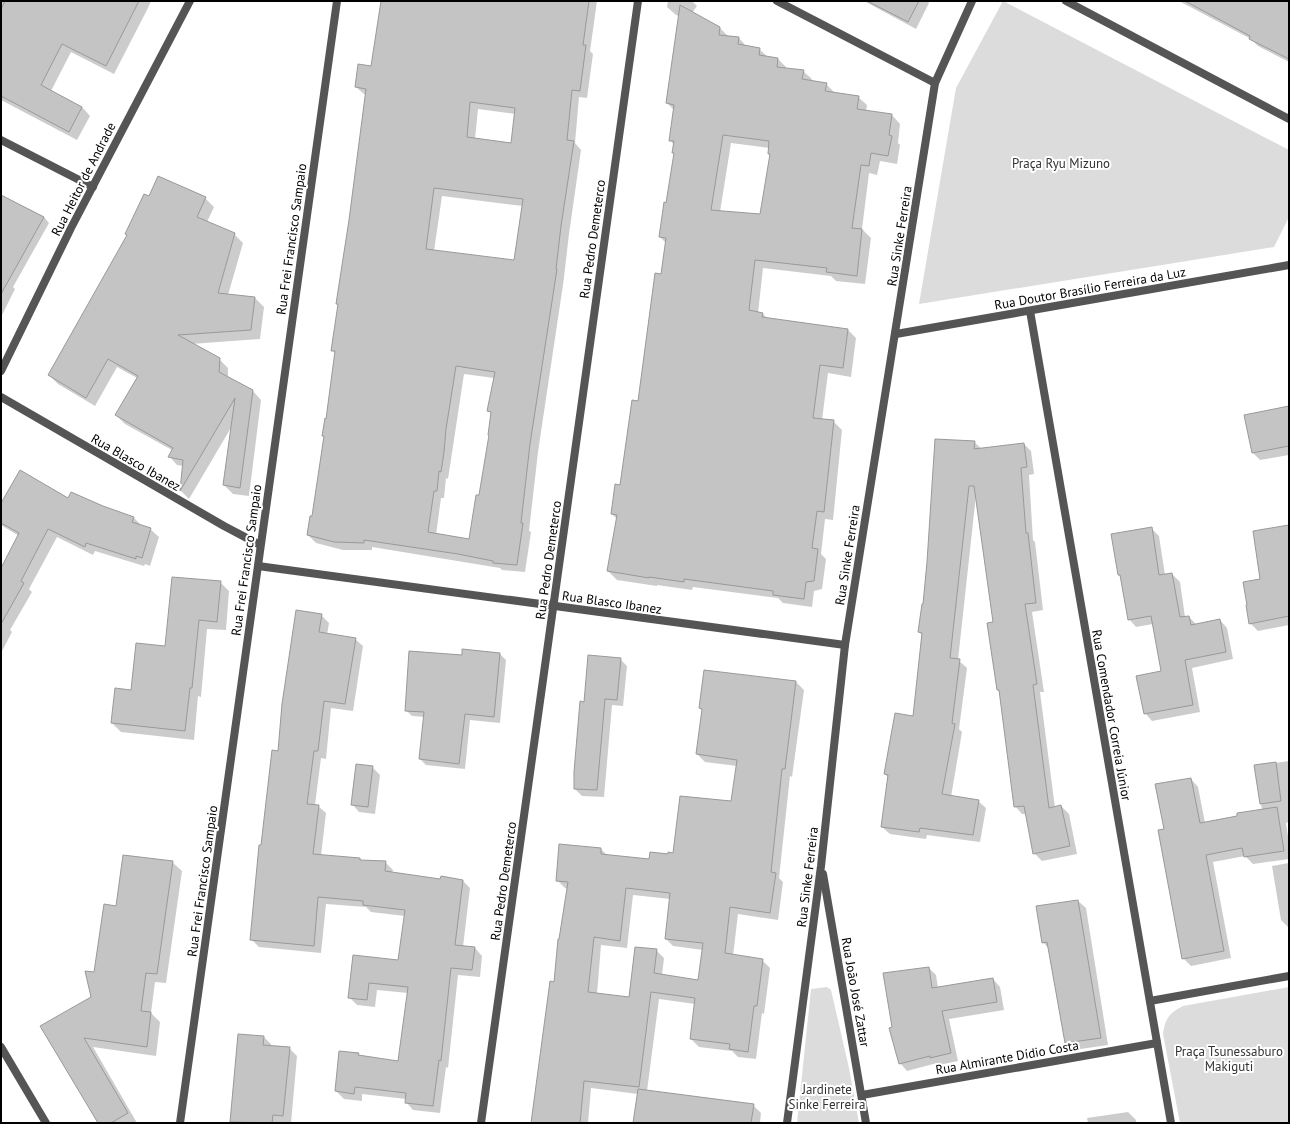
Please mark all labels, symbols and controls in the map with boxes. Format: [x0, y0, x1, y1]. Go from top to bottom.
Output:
street label: Rua Heitor de Andrade [47, 120, 119, 239]
park label: Praça Ryu Mizuno [1012, 155, 1110, 172]
street label: Rua Frei Francisco Sampaio [272, 162, 311, 316]
street label: Rua Pedro Demeterco [576, 179, 609, 300]
street label: Rua Sinke Ferreira [883, 185, 916, 287]
street label: Rua Doutor Brasílio Ferreira da Luz [993, 263, 1187, 314]
street label: Rua Blasco Ibanez [88, 430, 184, 495]
street label: Rua Frei Francisco Sampaio [227, 483, 266, 637]
street label: Rua Pedro Demeterco [532, 500, 565, 621]
street label: Rua Sinke Ferreira [831, 504, 864, 606]
street label: Rua Blasco Ibanez [561, 587, 663, 618]
street label: Rua Comendador Correia Júnior [1088, 628, 1135, 803]
street label: Rua Frei Francisco Sampaio [183, 804, 222, 958]
street label: Rua Pedro Demeterco [487, 821, 520, 942]
street label: Rua Sinke Ferreira [793, 826, 822, 928]
street label: Rua João José Zattar [837, 936, 874, 1049]
street label: Rua Almirante Dídio Costa [934, 1037, 1080, 1078]
park label: Praça Tsunessaburo Makiguti [1175, 1043, 1283, 1075]
park label: Jardinete Sinke Ferreira [789, 1081, 865, 1113]

